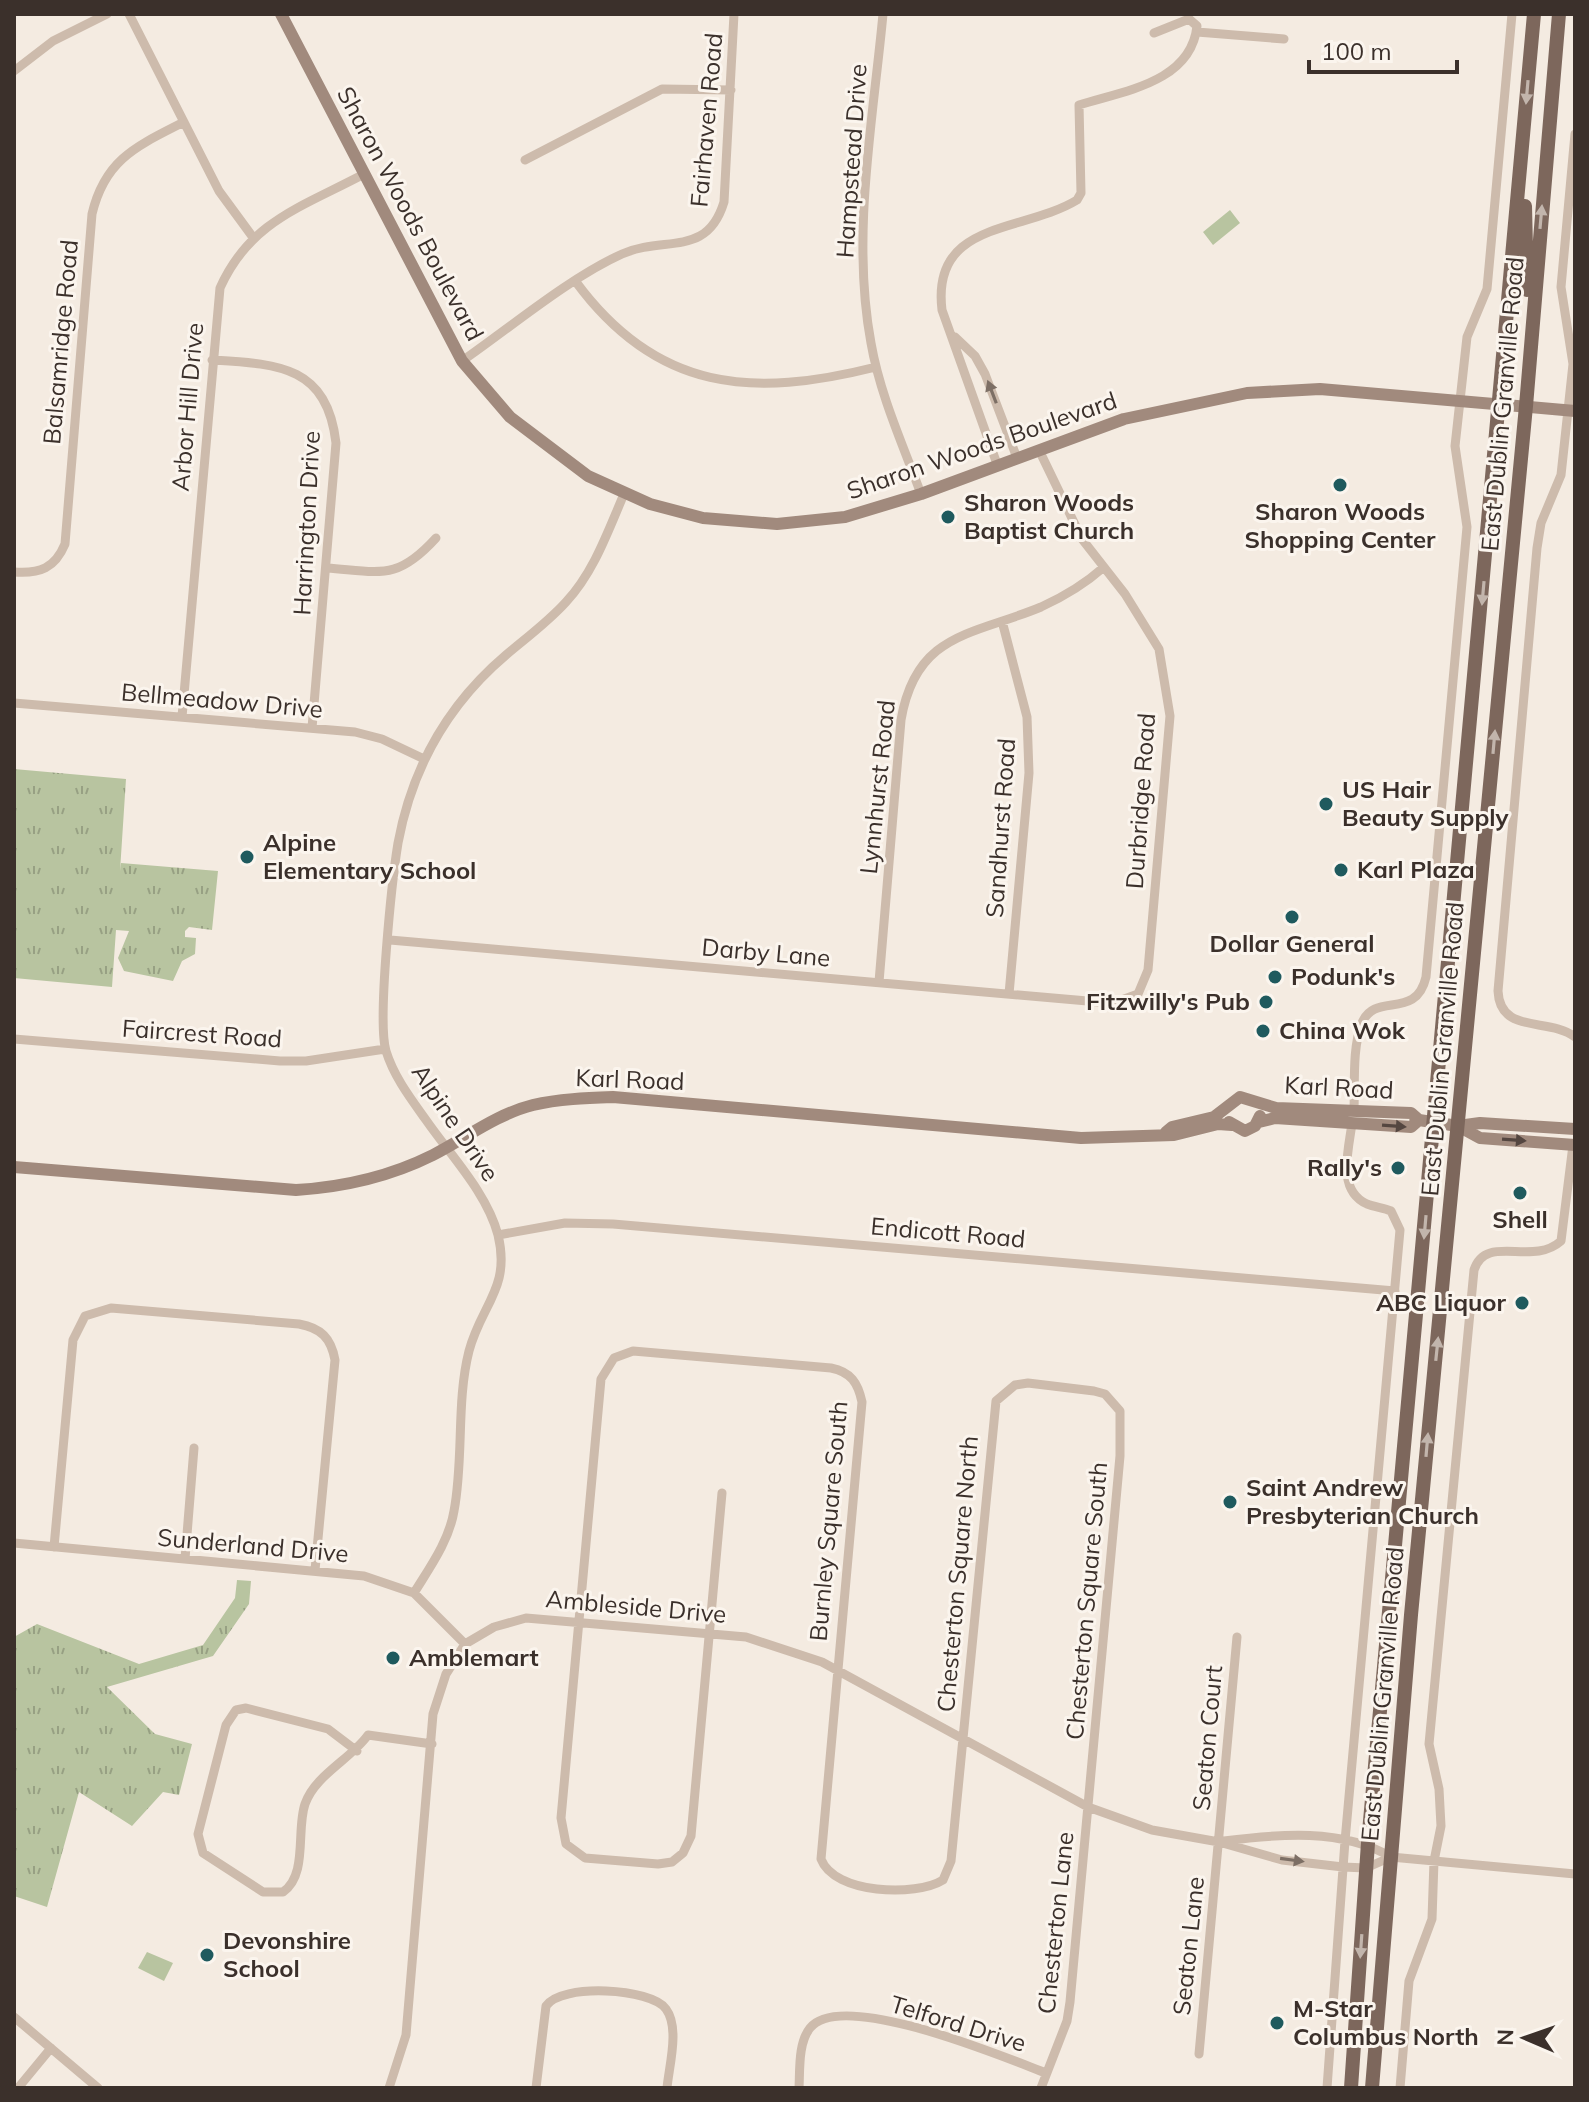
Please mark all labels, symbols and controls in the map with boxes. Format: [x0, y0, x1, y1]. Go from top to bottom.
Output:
scale bar [1309, 24, 1457, 74]
street label: Fairhaven Road [683, 31, 729, 208]
text: 100 m [1321, 36, 1392, 66]
street label: Hampstead Drive [829, 63, 873, 259]
one-way arrow [1520, 80, 1533, 105]
street label: Sharon Woods Boulevard [331, 81, 491, 346]
one-way arrow [1535, 204, 1548, 229]
street label: Balsamridge Road [36, 238, 84, 445]
street label: East Dublin Granville Road [1474, 256, 1530, 552]
street label: Arbor Hill Drive [165, 321, 209, 492]
one-way arrow [985, 380, 998, 404]
street label: Sharon Woods Boulevard [843, 385, 1121, 505]
street label: Harrington Drive [286, 430, 326, 616]
marker: Sharon Woods Shopping Center [1331, 476, 1349, 494]
place label: Sharon Woods Baptist Church [964, 487, 1134, 545]
place label: Sharon Woods Shopping Center [1245, 496, 1436, 554]
marker: Sharon Woods Baptist Church [939, 508, 957, 526]
one-way arrow [1476, 581, 1489, 606]
street label: Bellmeadow Drive [120, 676, 324, 724]
street label: Lynnhurst Road [853, 698, 901, 875]
street label: Durbridge Road [1119, 712, 1161, 890]
one-way arrow [1487, 729, 1500, 754]
street label: Sandhurst Road [979, 737, 1021, 919]
place label: US Hair Beauty Supply [1342, 774, 1510, 832]
marker: US Hair Beauty Supply [1317, 795, 1335, 813]
place label: Alpine Elementary School [263, 827, 476, 885]
marker: Alpine Elementary School [238, 848, 256, 866]
place label: Karl Plaza [1357, 854, 1475, 884]
marker: Karl Plaza [1332, 861, 1350, 879]
street label: East Dublin Granville Road [1414, 901, 1470, 1197]
marker: Dollar General [1283, 908, 1301, 926]
place label: Dollar General [1210, 928, 1374, 958]
street label: Darby Lane [701, 931, 832, 973]
place label: Podunk's [1291, 961, 1395, 991]
marker: Podunk's [1266, 968, 1284, 986]
place label: Fitzwilly's Pub [1086, 986, 1250, 1016]
marker: Fitzwilly's Pub [1257, 993, 1275, 1011]
street label: Faircrest Road [121, 1012, 283, 1054]
place label: China Wok [1279, 1015, 1406, 1045]
marker: China Wok [1254, 1022, 1272, 1040]
street label: Alpine Drive [406, 1058, 506, 1187]
street label: Karl Road [575, 1062, 685, 1096]
street label: Karl Road [1284, 1069, 1394, 1105]
one-way arrow [1382, 1120, 1407, 1133]
one-way arrow [1502, 1134, 1527, 1147]
place label: Rally's [1307, 1152, 1382, 1182]
marker: Rally's [1389, 1159, 1407, 1177]
marker: Shell [1511, 1184, 1529, 1202]
place label: Shell [1492, 1204, 1548, 1234]
street label: Endicott Road [870, 1210, 1027, 1254]
one-way arrow [1418, 1215, 1431, 1240]
place label: ABC Liquor [1376, 1287, 1507, 1317]
marker: ABC Liquor [1513, 1294, 1531, 1312]
one-way arrow [1430, 1336, 1443, 1361]
street label: Burnley Square South [803, 1400, 853, 1642]
one-way arrow [1421, 1432, 1434, 1457]
street label: Chesterton Square North [930, 1435, 984, 1713]
street label: Chesterton Square South [1059, 1461, 1113, 1741]
place label: Saint Andrew Presbyterian Church [1246, 1472, 1479, 1530]
marker: Saint Andrew Presbyterian Church [1221, 1493, 1239, 1511]
street label: Sunderland Drive [156, 1522, 350, 1568]
street label: East Dublin Granville Road [1354, 1546, 1410, 1842]
street label: Ambleside Drive [545, 1583, 728, 1629]
place label: Amblemart [409, 1642, 539, 1672]
marker: Amblemart [384, 1649, 402, 1667]
street label: Seaton Court [1186, 1664, 1228, 1812]
street label: Chesterton Lane [1031, 1830, 1079, 2015]
one-way arrow [1279, 1855, 1304, 1867]
street label: Seaton Lane [1166, 1875, 1210, 2017]
place label: Devonshire School [223, 1925, 351, 1983]
one-way arrow [1354, 1934, 1367, 1959]
marker: Devonshire School [198, 1946, 216, 1964]
street label: Telford Drive [887, 1988, 1030, 2058]
place label: M-Star Columbus North [1293, 1993, 1479, 2051]
north arrow [1485, 1998, 1565, 2078]
marker: M-Star Columbus North [1268, 2014, 1286, 2032]
text: N [1491, 2029, 1519, 2046]

